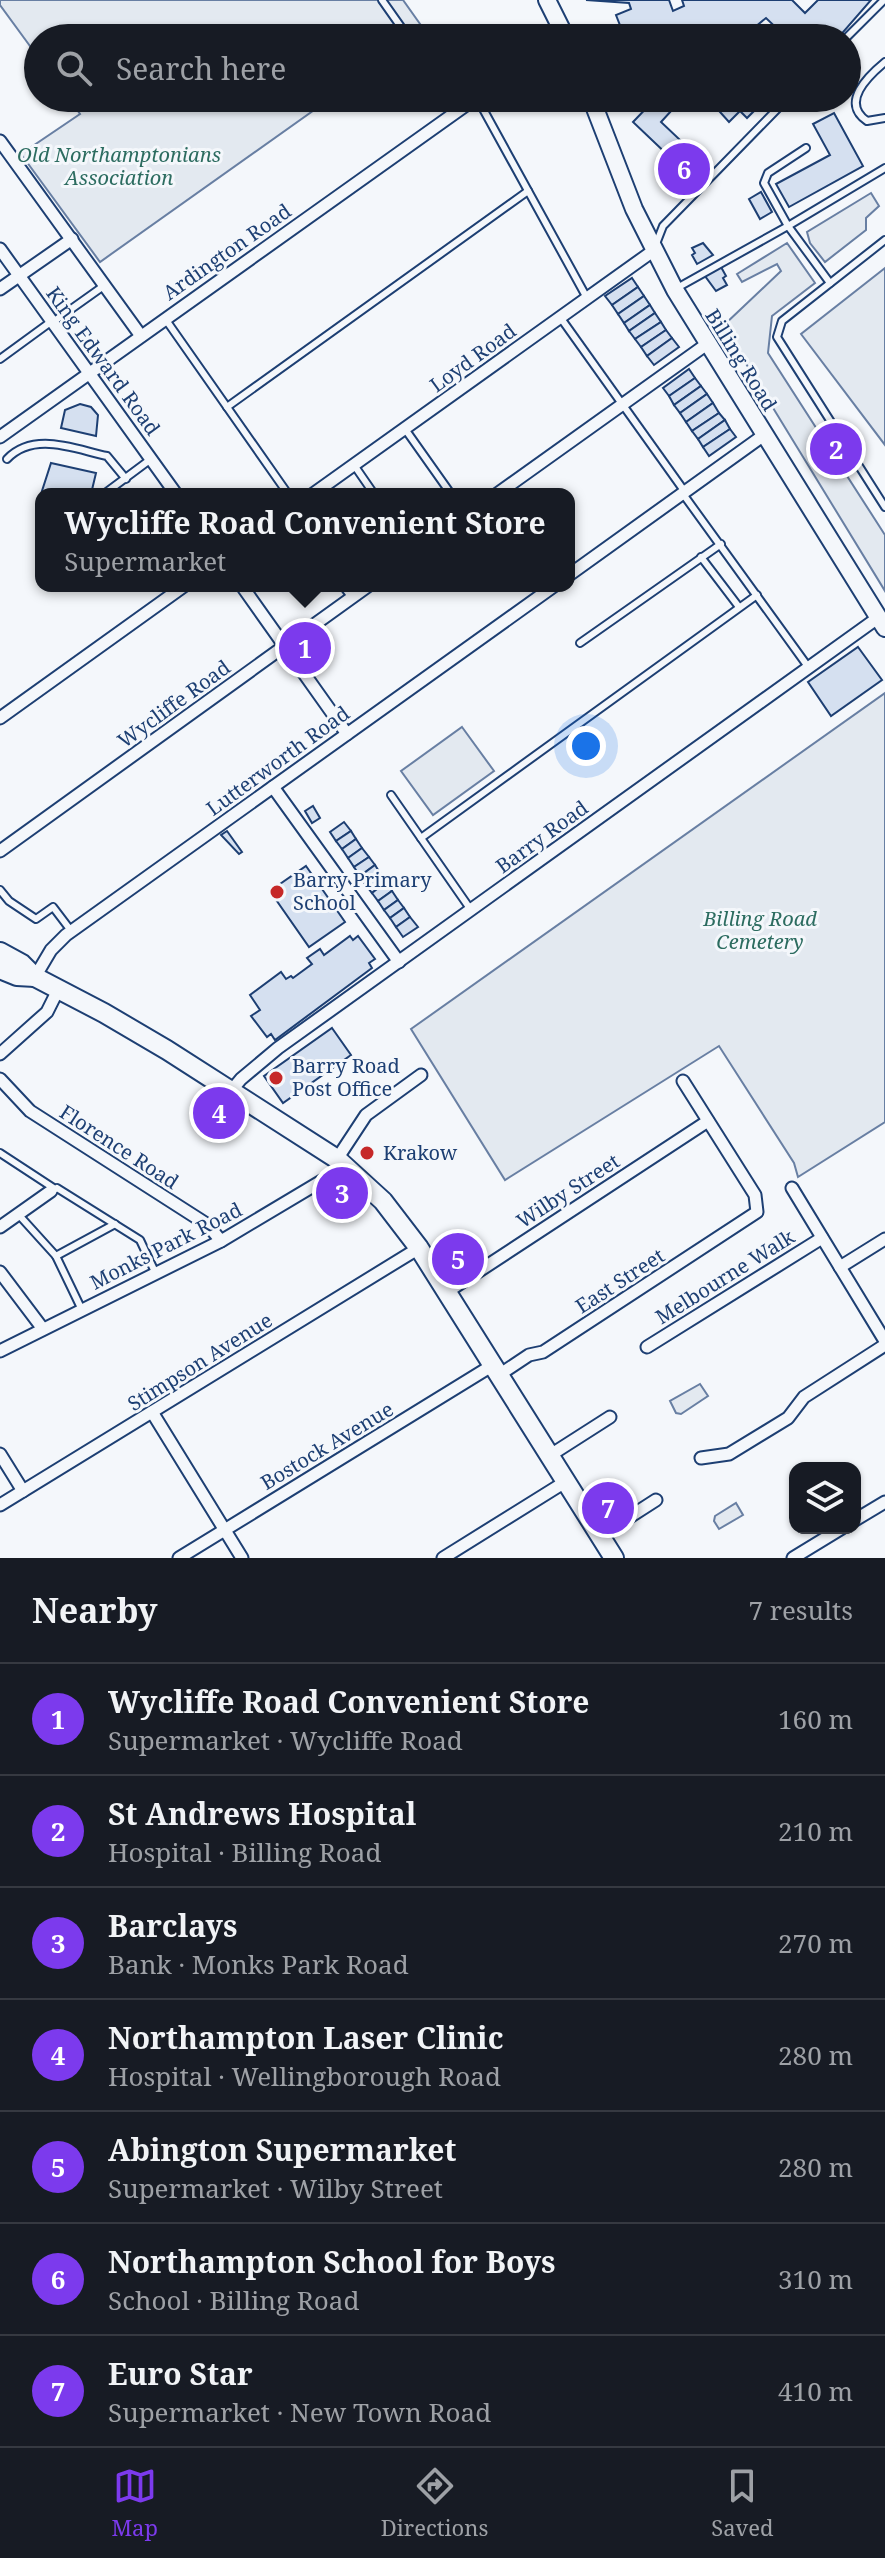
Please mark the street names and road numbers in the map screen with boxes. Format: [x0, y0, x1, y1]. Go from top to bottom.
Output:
street label: Ardington Road [157, 197, 296, 306]
street label: King Edward Road [40, 281, 167, 440]
street label: Billing Road [699, 304, 783, 416]
street label: Loyd Road [424, 317, 521, 398]
street label: Wycliffe Road [112, 654, 235, 754]
street label: Lutterworth Road [201, 700, 355, 822]
street label: Barry Road [490, 794, 593, 879]
street label: Florence Road [55, 1098, 184, 1195]
street label: Wilby Street [511, 1147, 624, 1234]
street label: Monks Park Road [85, 1196, 246, 1295]
street label: Melbourne Walk [650, 1223, 800, 1330]
street label: East Street [570, 1242, 669, 1319]
street label: Stimpson Avenue [122, 1306, 277, 1417]
street label: Bostock Avenue [255, 1395, 398, 1496]

